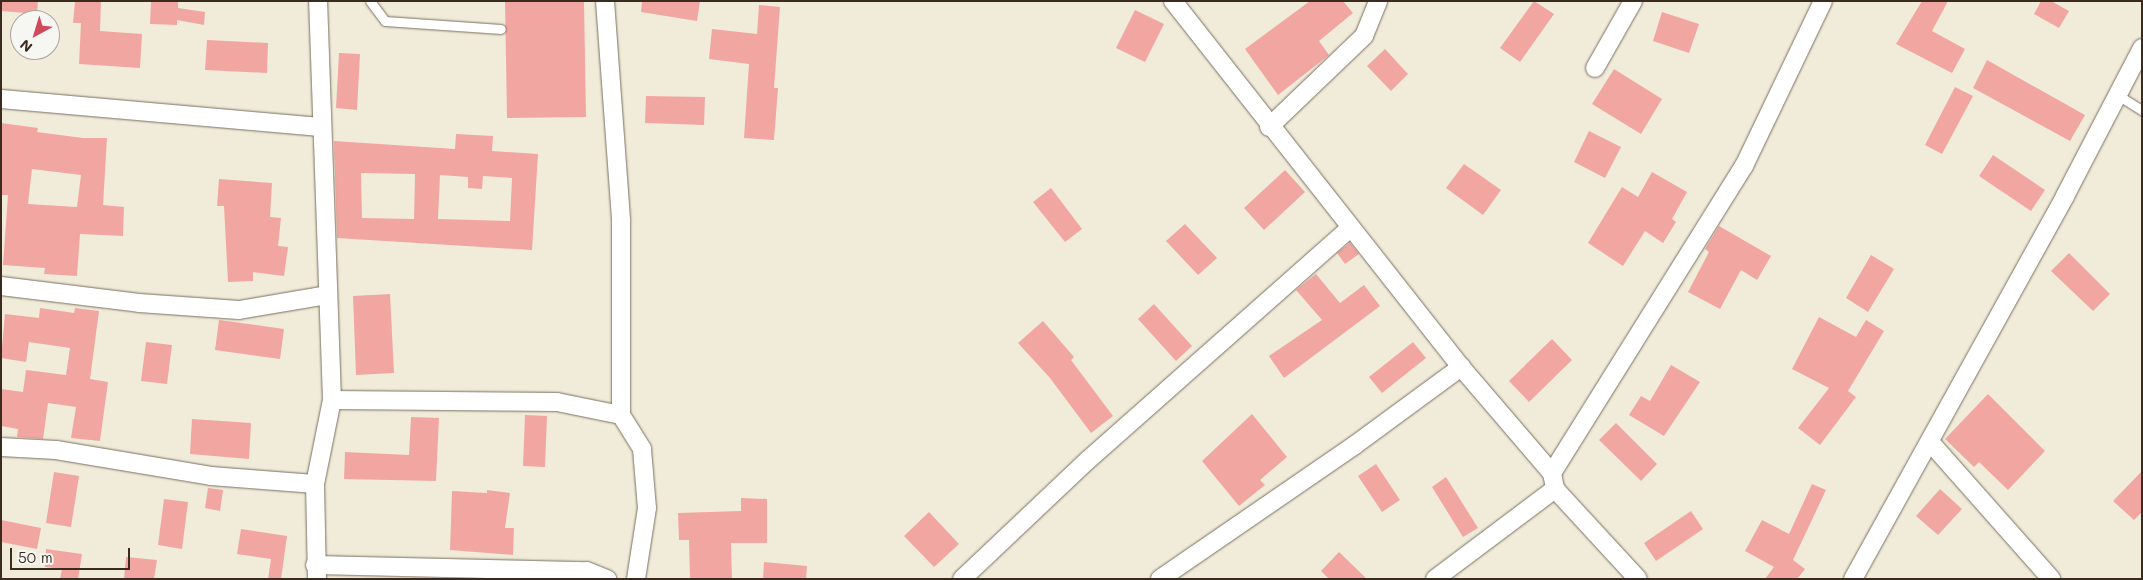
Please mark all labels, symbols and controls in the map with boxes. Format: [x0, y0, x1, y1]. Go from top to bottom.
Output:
north arrow [10, 10, 60, 60]
text: N [16, 36, 36, 57]
scale bar [12, 538, 132, 570]
text: 50 m [18, 547, 53, 567]

